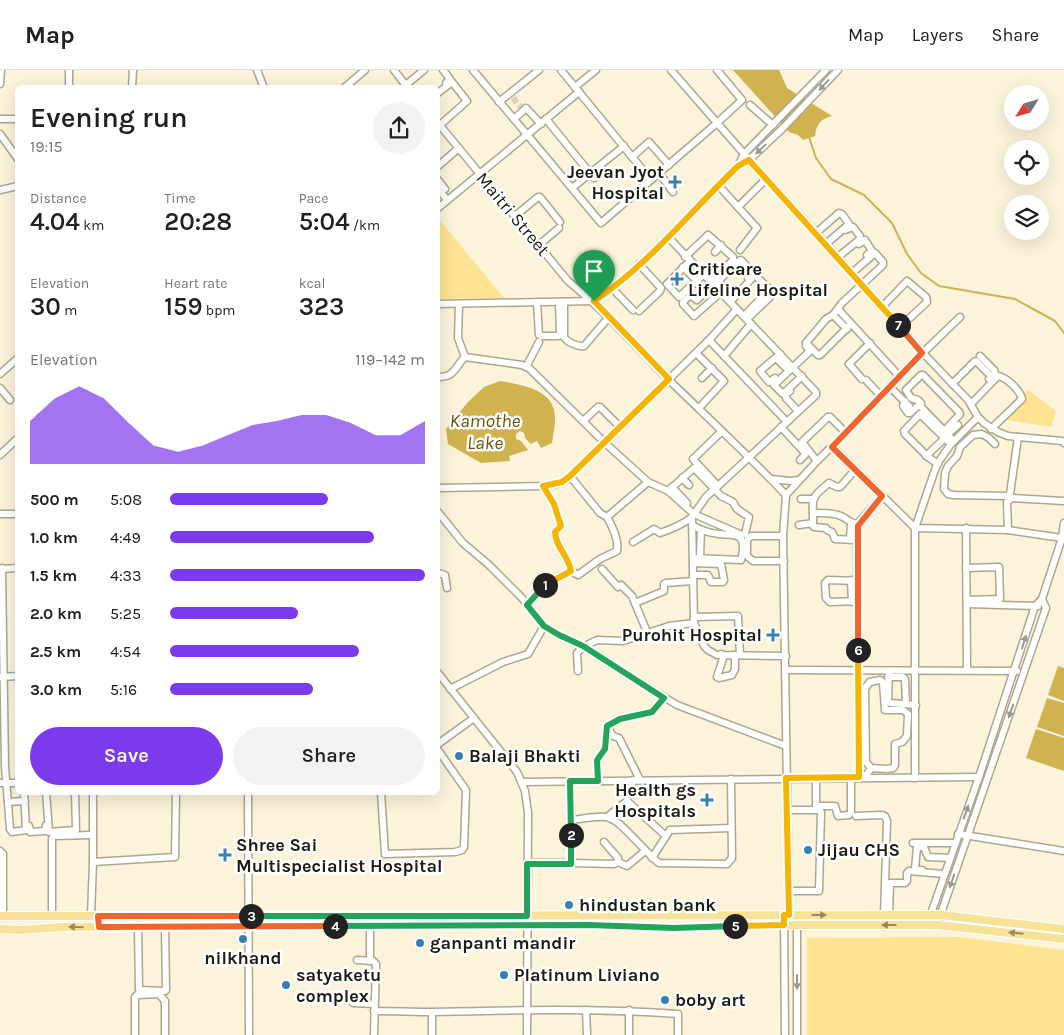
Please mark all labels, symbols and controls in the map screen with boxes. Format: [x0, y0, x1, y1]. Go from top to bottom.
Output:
text: Map [25, 21, 75, 49]
text: Map [848, 24, 884, 46]
text: Layers [912, 24, 964, 46]
text: Share [992, 24, 1039, 46]
one-way arrow [818, 79, 830, 91]
north arrow [1004, 85, 1049, 130]
map controls [1004, 85, 1049, 240]
text: Evening run [30, 101, 187, 134]
button: share [373, 102, 425, 154]
text: 19:15 [30, 137, 63, 156]
button: locate [1004, 140, 1049, 185]
one-way arrow [756, 143, 768, 155]
place label: Jeevan Jyot Hospital [567, 161, 664, 204]
street label: Maitri Street [472, 168, 555, 261]
marker: Jeevan Jyot Hospital [668, 175, 682, 189]
text: Distance [30, 190, 87, 207]
text: Time [164, 190, 196, 207]
text: Pace [299, 190, 329, 207]
button: layers [1004, 195, 1049, 240]
text: 4.04 [30, 207, 80, 236]
text: 20:28 [164, 207, 232, 236]
text: 5:04 [299, 207, 350, 236]
text: km [80, 217, 104, 234]
text: /km [350, 217, 380, 234]
pin [573, 250, 615, 301]
icon: arrive [580, 257, 608, 285]
place label: Criticare Lifeline Hospital [688, 258, 828, 301]
marker: Criticare Lifeline Hospital [670, 272, 684, 286]
text: Elevation [30, 275, 89, 292]
text: Heart rate [164, 275, 227, 292]
text: kcal [299, 275, 325, 292]
text: 30 [30, 292, 61, 321]
text: 159 [164, 292, 203, 321]
text: 323 [299, 292, 344, 321]
text: m [61, 302, 77, 319]
text: bpm [203, 302, 235, 319]
pin: 7 [886, 312, 910, 338]
text: 7 [895, 317, 902, 334]
text: Elevation [30, 350, 98, 369]
text: 119–142 m [355, 350, 425, 369]
water label: Kamothe Lake [450, 410, 521, 454]
text: 500 m [30, 490, 79, 509]
text: 5:08 [110, 490, 142, 509]
text: 1.0 km [30, 528, 78, 547]
text: 4:49 [110, 528, 141, 547]
text: 1.5 km [30, 566, 77, 585]
text: 4:33 [110, 566, 142, 585]
pin: 1 [532, 572, 558, 598]
text: 1 [543, 577, 548, 594]
text: 2.0 km [30, 604, 82, 623]
text: 5:25 [110, 604, 141, 623]
place label: Purohit Hospital [622, 624, 762, 646]
marker: Purohit Hospital [766, 628, 780, 642]
one-way arrow [1020, 634, 1028, 649]
pin: 6 [846, 638, 870, 662]
text: 2.5 km [30, 642, 81, 661]
text: 4:54 [110, 642, 141, 661]
text: 6 [854, 642, 863, 659]
text: 3.0 km [30, 680, 82, 699]
text: 5:16 [110, 680, 137, 699]
one-way arrow [1007, 704, 1014, 719]
button: Save [30, 727, 223, 785]
button: Share [233, 727, 425, 785]
place label: Balaji Bhakti [469, 745, 581, 767]
marker: Balaji Bhakti [453, 750, 465, 762]
place label: Health gs Hospitals [614, 779, 696, 822]
marker: Health gs Hospitals [700, 793, 714, 807]
one-way arrow [963, 805, 970, 820]
pin: 2 [558, 822, 584, 848]
text: 2 [567, 827, 576, 844]
place label: Shree Sai Multispecialist Hospital [236, 834, 442, 877]
place label: Jijau CHS [818, 839, 900, 861]
marker: Jijau CHS [802, 844, 814, 856]
marker: Shree Sai Multispecialist Hospital [218, 848, 232, 862]
one-way arrow [948, 874, 955, 889]
place label: hindustan bank [579, 894, 716, 916]
marker: hindustan bank [563, 899, 575, 911]
pin: 3 [238, 904, 264, 928]
text: 3 [247, 908, 256, 925]
one-way arrow [811, 911, 827, 919]
pin: 4 [322, 914, 348, 938]
pin: 5 [722, 914, 748, 938]
text: 4 [331, 918, 340, 935]
text: 5 [731, 918, 740, 935]
one-way arrow [880, 921, 896, 929]
one-way arrow [67, 923, 83, 931]
one-way arrow [1007, 929, 1023, 937]
place label: ganpanti mandir [430, 932, 575, 954]
marker: nilkhand [237, 933, 249, 945]
marker: ganpanti mandir [414, 937, 426, 949]
place label: nilkhand [204, 947, 282, 969]
place label: satyaketu complex [296, 964, 381, 1007]
place label: Platinum Liviano [514, 964, 660, 986]
marker: Platinum Liviano [498, 969, 510, 981]
one-way arrow [793, 974, 801, 990]
marker: satyaketu complex [280, 979, 292, 991]
place label: boby art [675, 989, 746, 1011]
marker: boby art [659, 994, 671, 1006]

